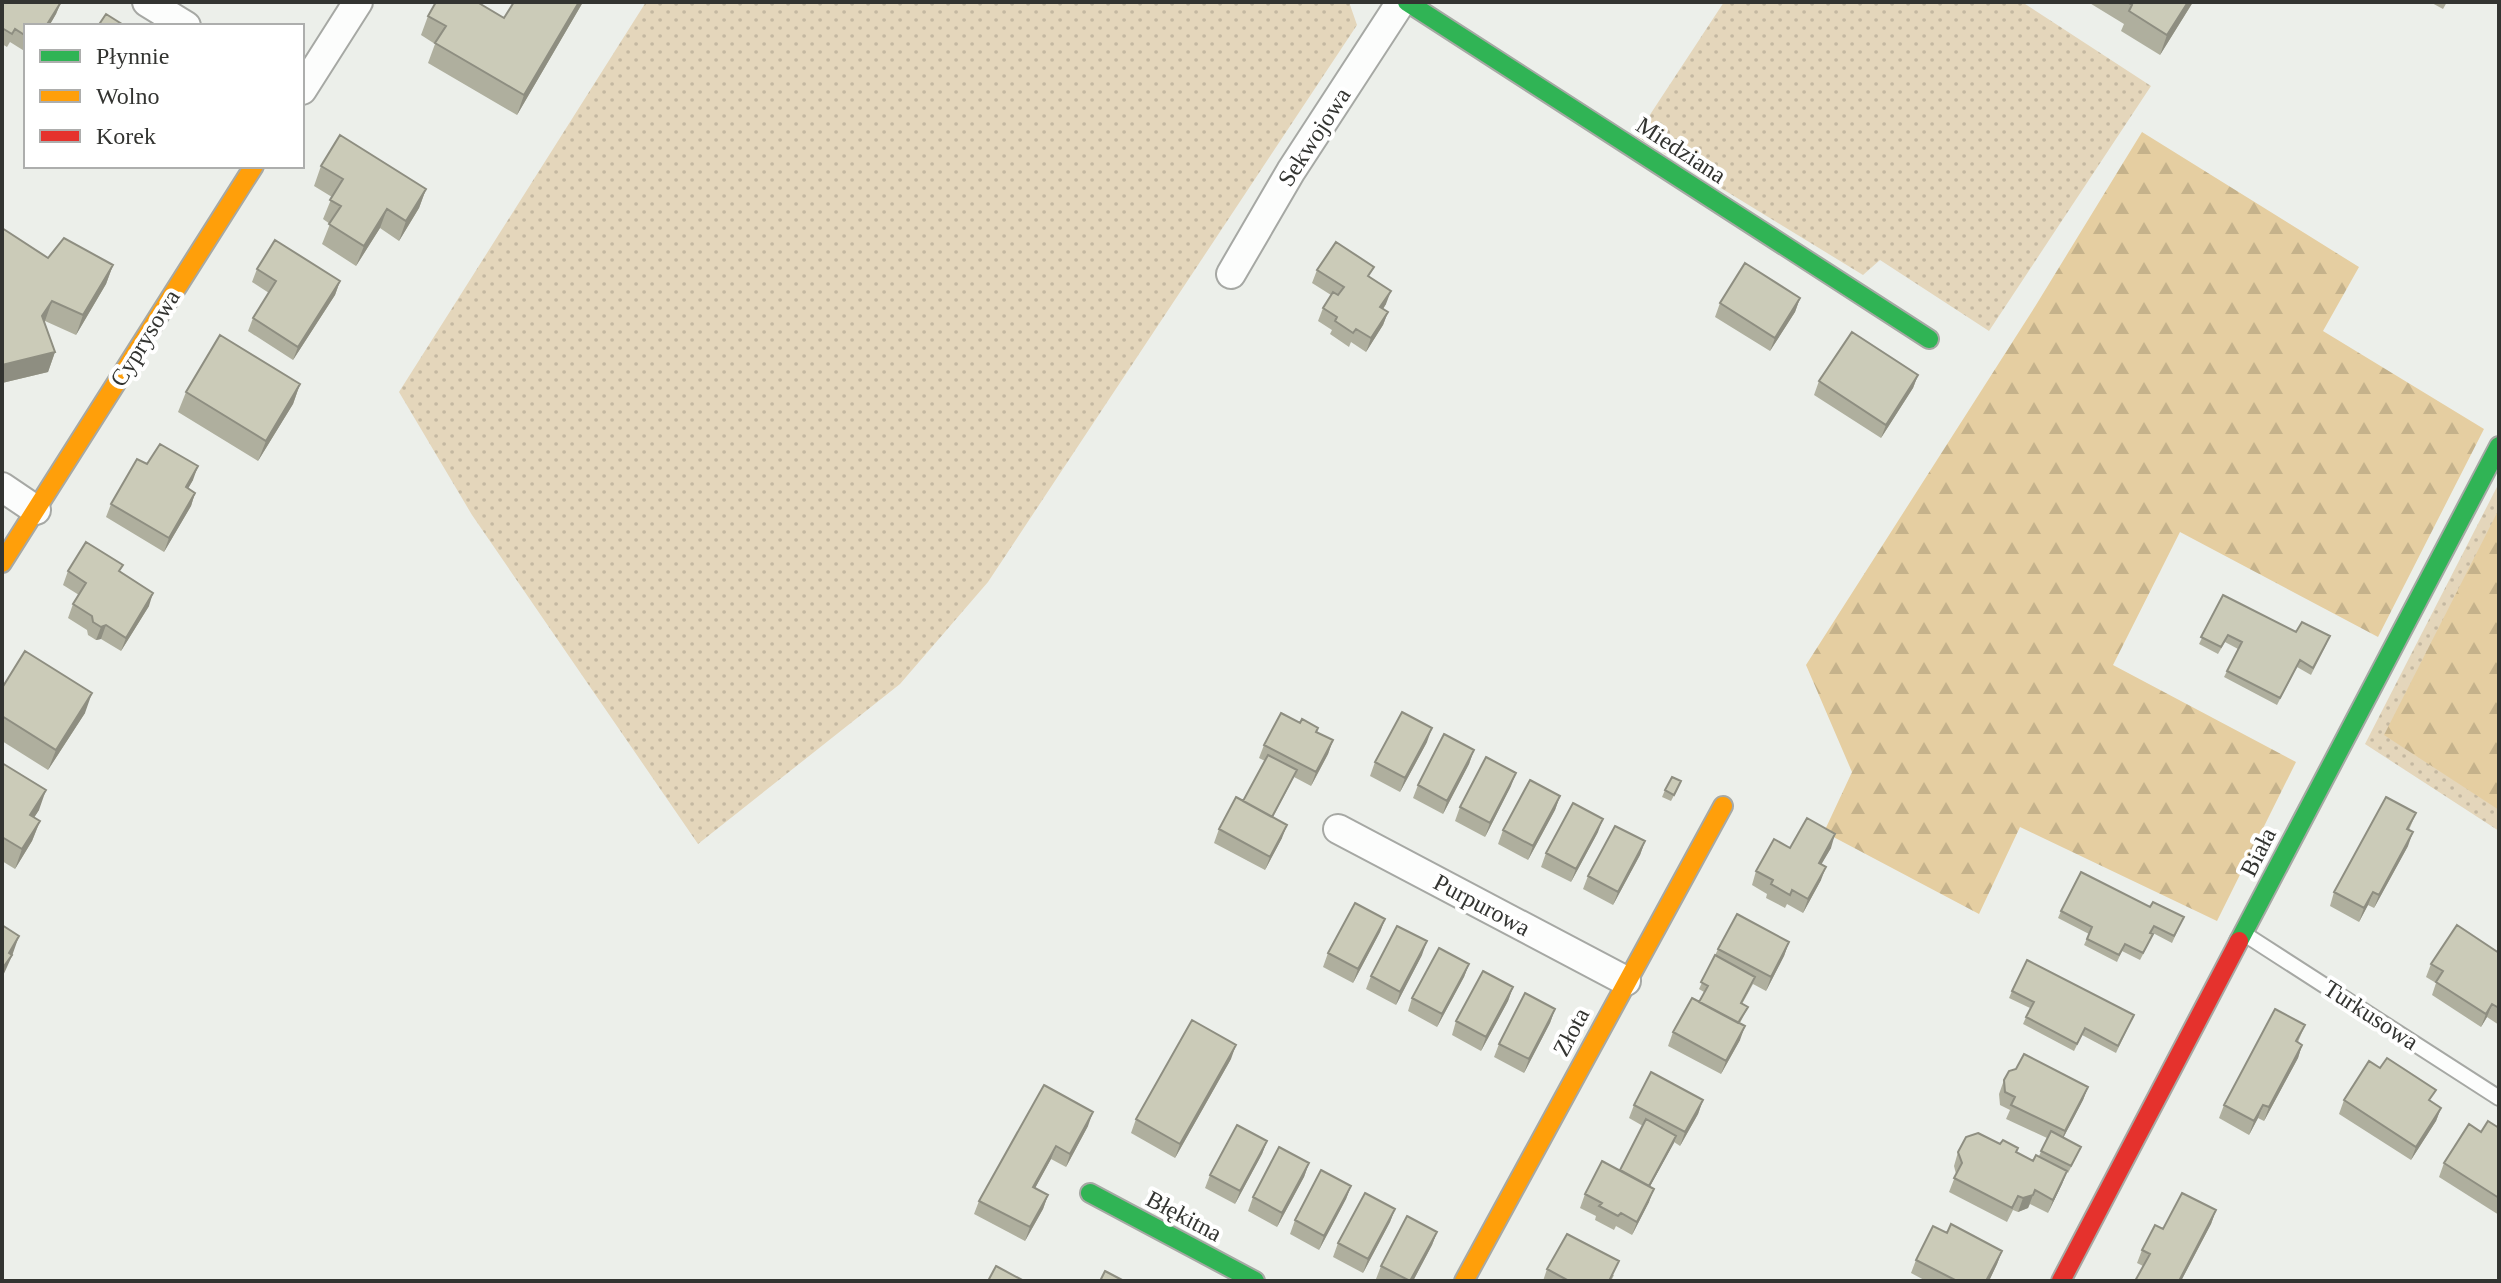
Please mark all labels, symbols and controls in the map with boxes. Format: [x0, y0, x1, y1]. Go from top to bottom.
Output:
legend [24, 24, 304, 168]
text: Płynnie [96, 43, 169, 69]
text: Wolno [96, 83, 159, 109]
street label: Sekwojowa [1273, 83, 1356, 191]
street label: Miedziana [1631, 112, 1731, 189]
text: Korek [96, 123, 156, 149]
street label: Cyprysowa [105, 284, 185, 391]
street label: Biała [2235, 823, 2281, 880]
street label: Purpurowa [1429, 869, 1535, 941]
street label: Turkusowa [2319, 975, 2423, 1055]
street label: Złota [1548, 1003, 1595, 1060]
street label: Błękitna [1142, 1185, 1226, 1247]

